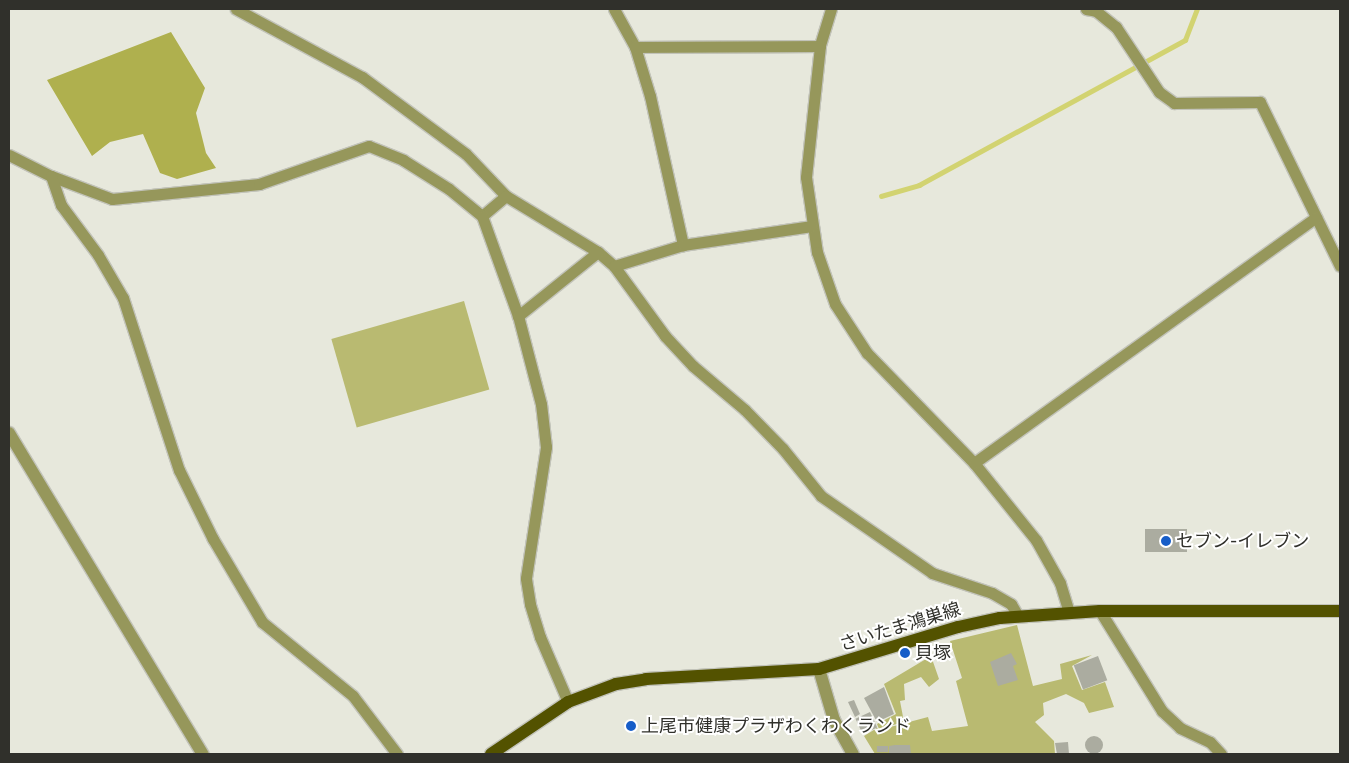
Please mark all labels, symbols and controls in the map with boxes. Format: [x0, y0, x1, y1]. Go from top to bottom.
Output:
place label: セブン-イレブン [1176, 530, 1309, 552]
marker: セブン-イレブン [1160, 535, 1172, 547]
street label: さいたま鴻巣線 [837, 598, 963, 656]
place label: 貝塚 [915, 642, 951, 664]
marker: 貝塚 [899, 647, 911, 659]
place label: 上尾市健康プラザわくわくランド [641, 715, 911, 737]
marker: 上尾市健康プラザわくわくランド [625, 720, 637, 732]

